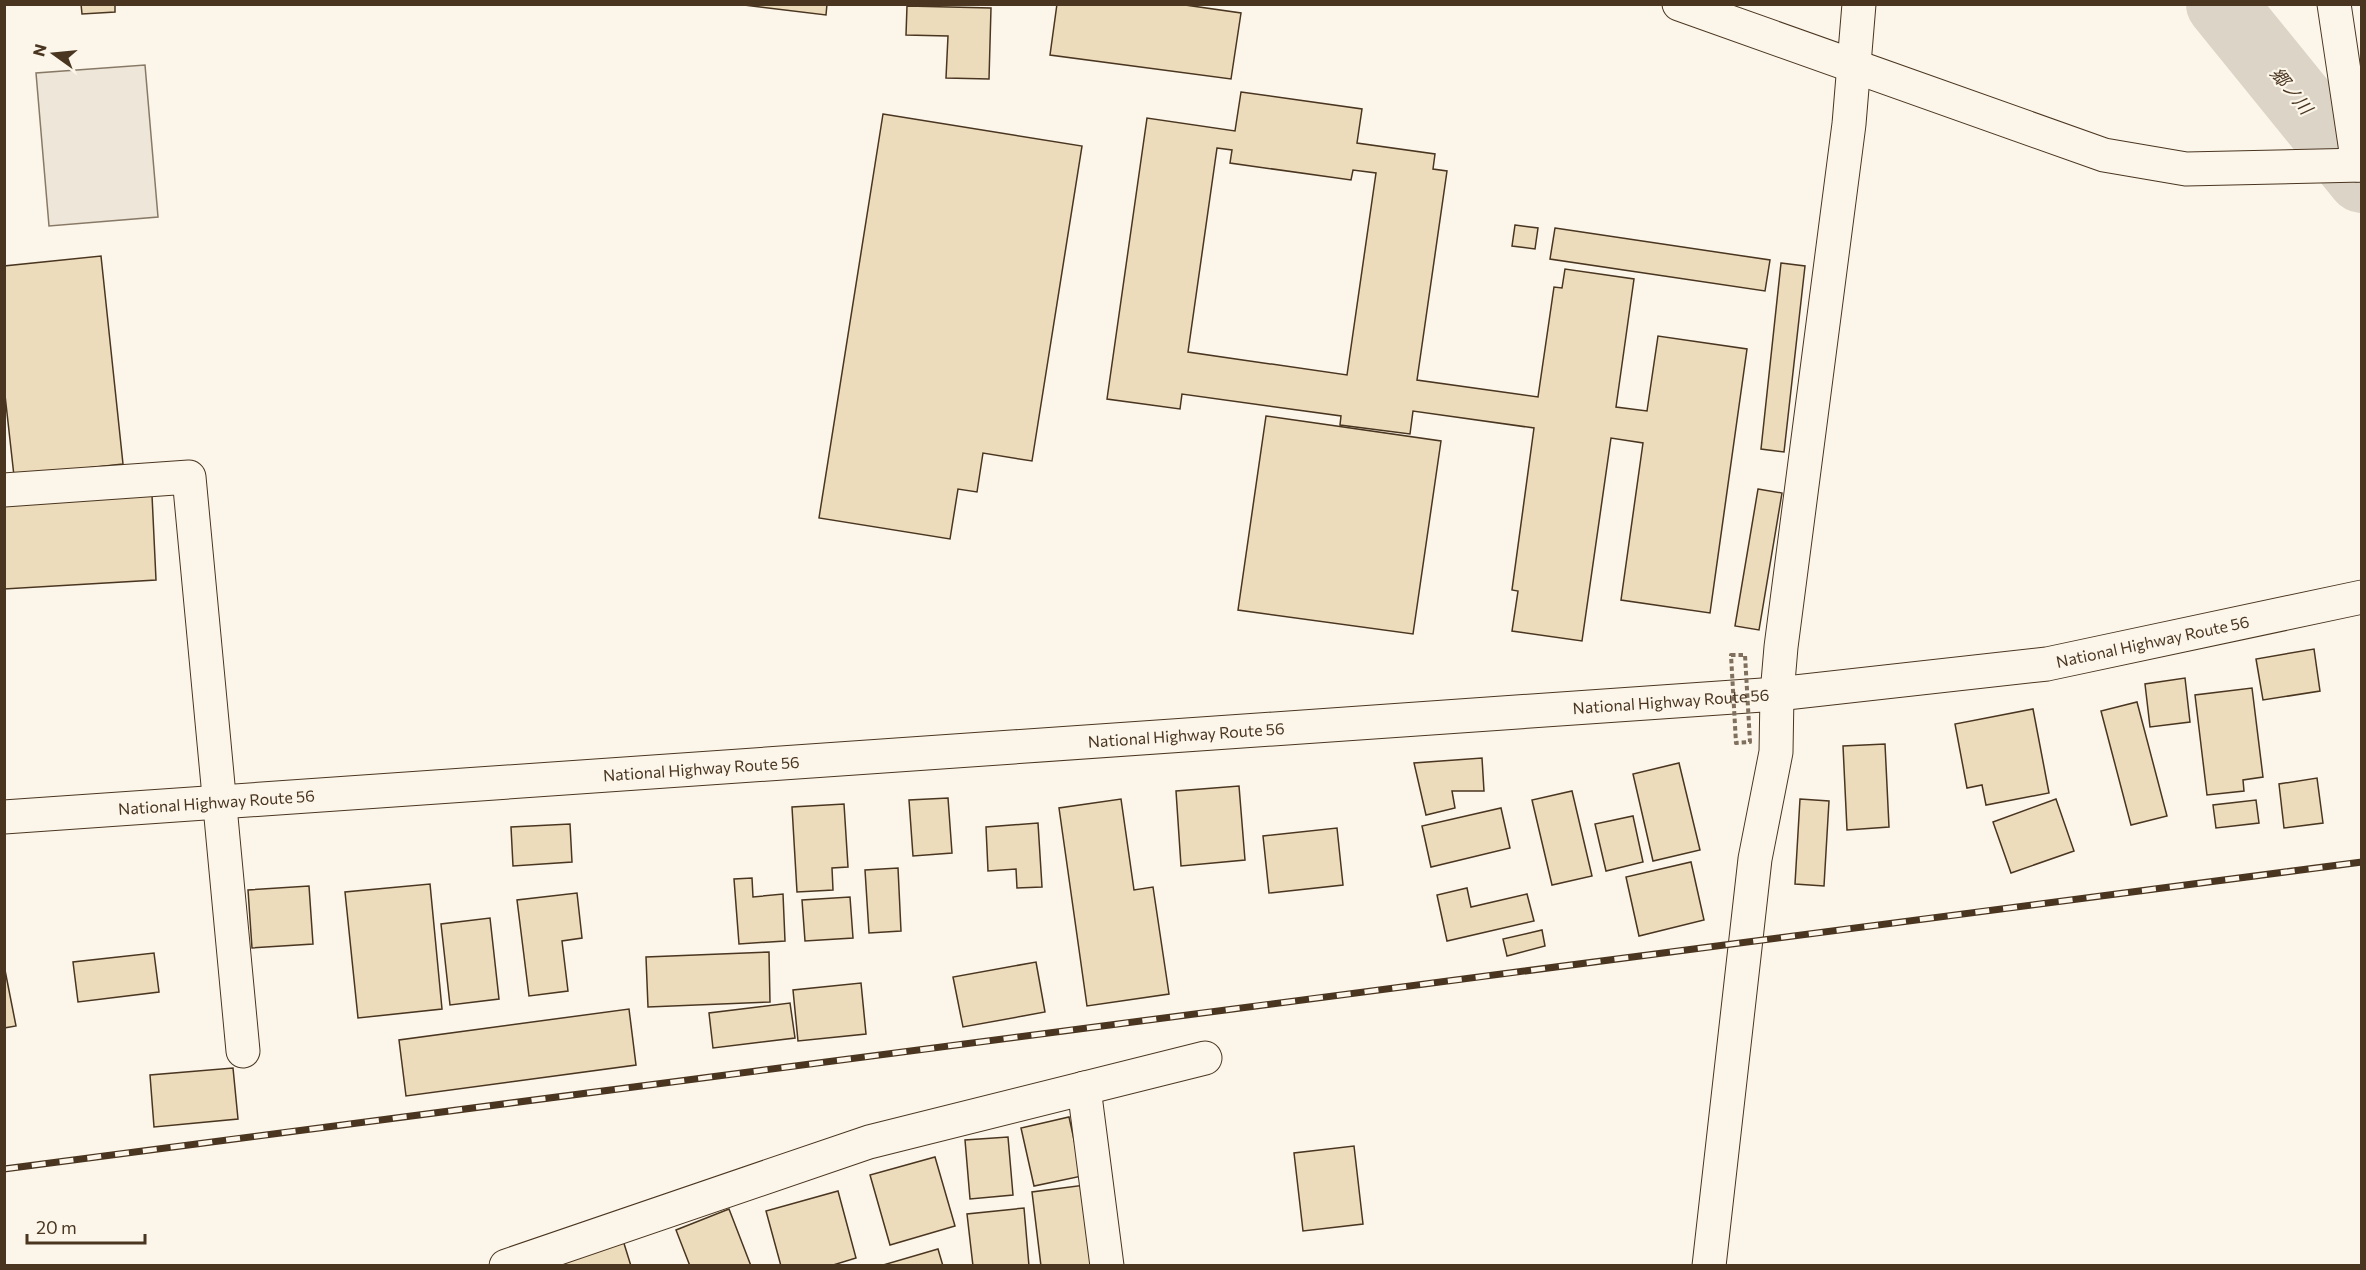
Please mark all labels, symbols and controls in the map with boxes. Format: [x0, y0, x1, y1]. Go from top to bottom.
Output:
north arrow [24, 24, 84, 84]
text: N [28, 42, 50, 58]
water label: 郷ノ川 [2266, 62, 2319, 120]
street label: National Highway Route 56 [2054, 611, 2251, 671]
street label: National Highway Route 56 [1572, 685, 1770, 717]
street label: National Highway Route 56 [1087, 718, 1285, 751]
street label: National Highway Route 56 [602, 752, 800, 784]
street label: National Highway Route 56 [118, 785, 315, 818]
scale bar [27, 1207, 146, 1245]
text: 20 m [36, 1216, 77, 1238]

